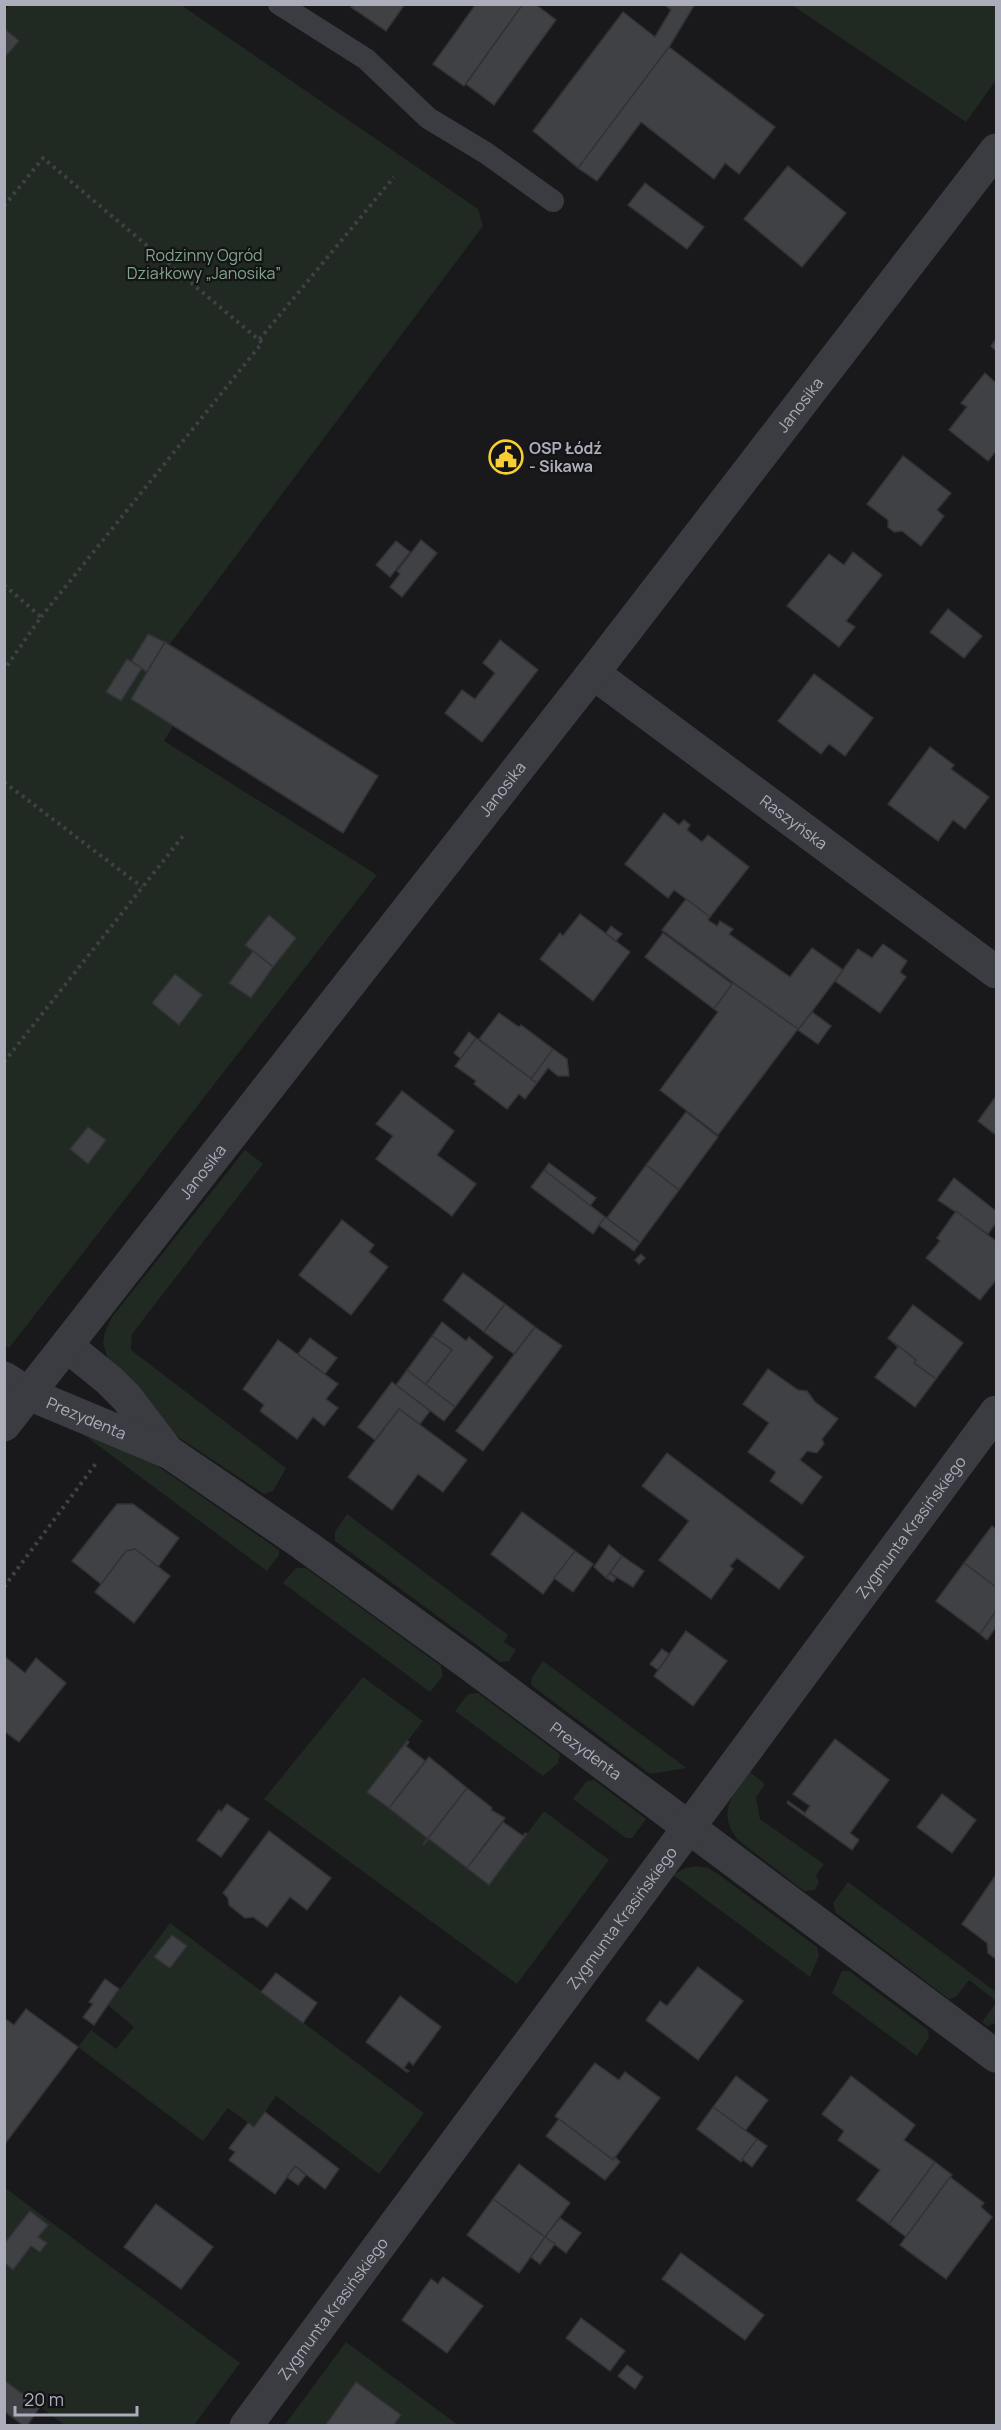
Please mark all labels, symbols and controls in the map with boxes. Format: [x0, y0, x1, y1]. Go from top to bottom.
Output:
park label: Rodzinny Ogród Działkowy „Janosika” [127, 244, 281, 284]
street label: Janosika [771, 373, 828, 437]
place label: OSP Łódź - Sikawa [529, 437, 602, 477]
public building icon: OSP Łódź - Sikawa [488, 439, 524, 475]
street label: Janosika [474, 757, 531, 821]
street label: Raszyńska [756, 790, 832, 854]
street label: Janosika [174, 1139, 231, 1204]
street label: Prezydenta [43, 1392, 130, 1444]
street label: Zygmunta Krasińskiego [851, 1451, 971, 1603]
street label: Prezydenta [545, 1717, 626, 1785]
street label: Zygmunta Krasińskiego [562, 1842, 682, 1994]
street label: Zygmunta Krasińskiego [273, 2233, 393, 2385]
scale bar [15, 2379, 136, 2417]
text: 20 m [24, 2387, 64, 2411]

